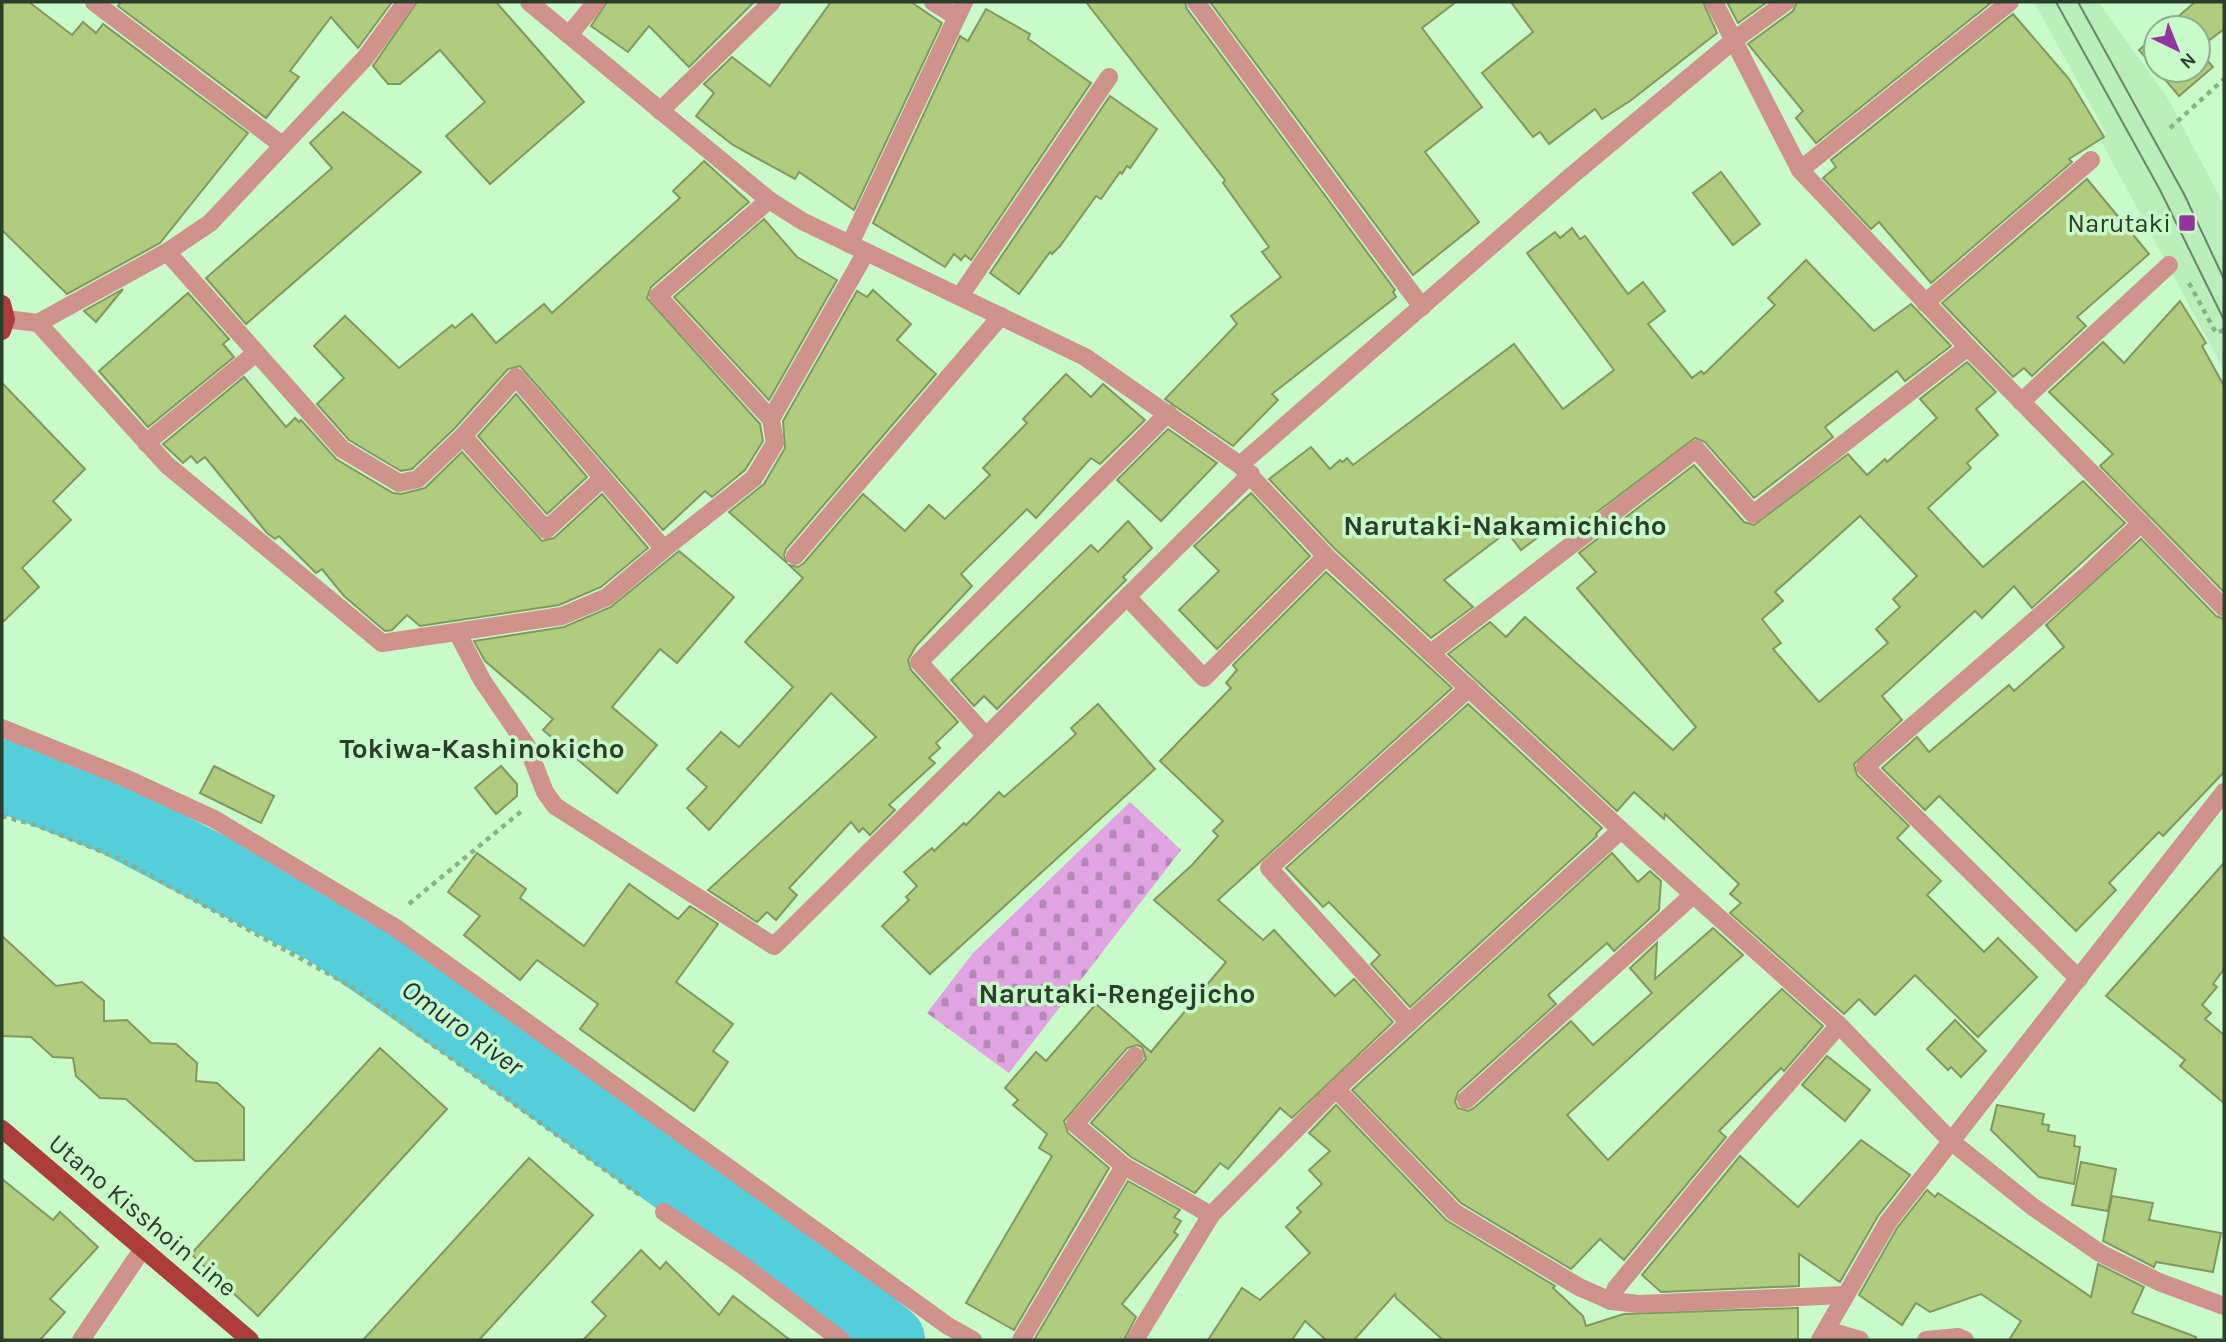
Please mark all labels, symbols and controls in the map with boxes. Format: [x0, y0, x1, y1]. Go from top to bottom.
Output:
north arrow [2142, 14, 2212, 84]
text: N [2175, 48, 2200, 73]
place label: Narutaki [2067, 208, 2171, 239]
marker: Narutaki [2177, 213, 2197, 233]
district label: Narutaki-Nakamichicho [1343, 509, 1667, 542]
district label: Tokiwa-Kashinokicho [339, 732, 625, 765]
water label: Omuro River [395, 972, 531, 1083]
district label: Narutaki-Rengejicho [979, 977, 1255, 1010]
street label: Utano Kisshoin Line [42, 1128, 243, 1303]

